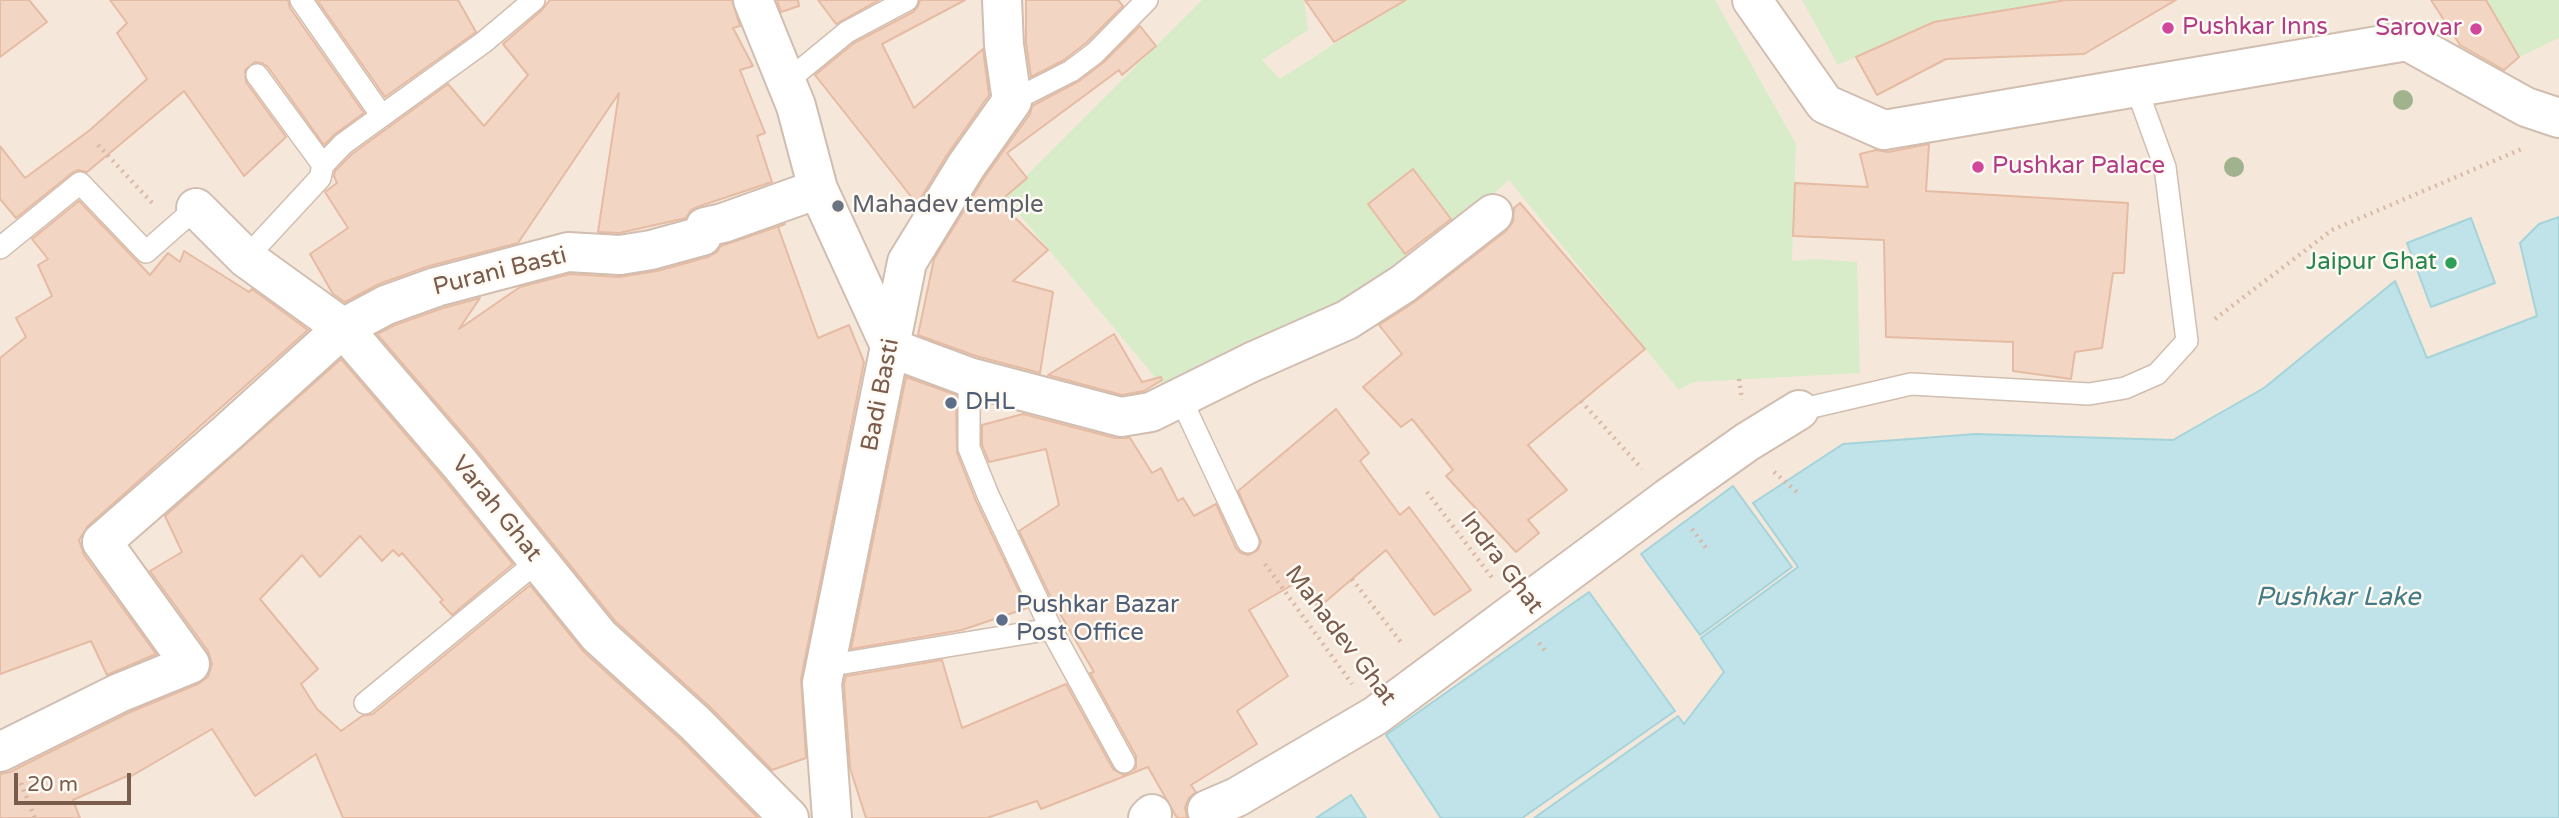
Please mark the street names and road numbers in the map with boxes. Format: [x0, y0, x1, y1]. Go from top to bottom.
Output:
street label: Purani Basti [430, 241, 570, 303]
street label: Badi Basti [856, 336, 906, 454]
street label: Varah Ghat [445, 450, 547, 568]
street label: Indra Ghat [1453, 506, 1549, 620]
street label: Mahadev Ghat [1278, 560, 1402, 712]

